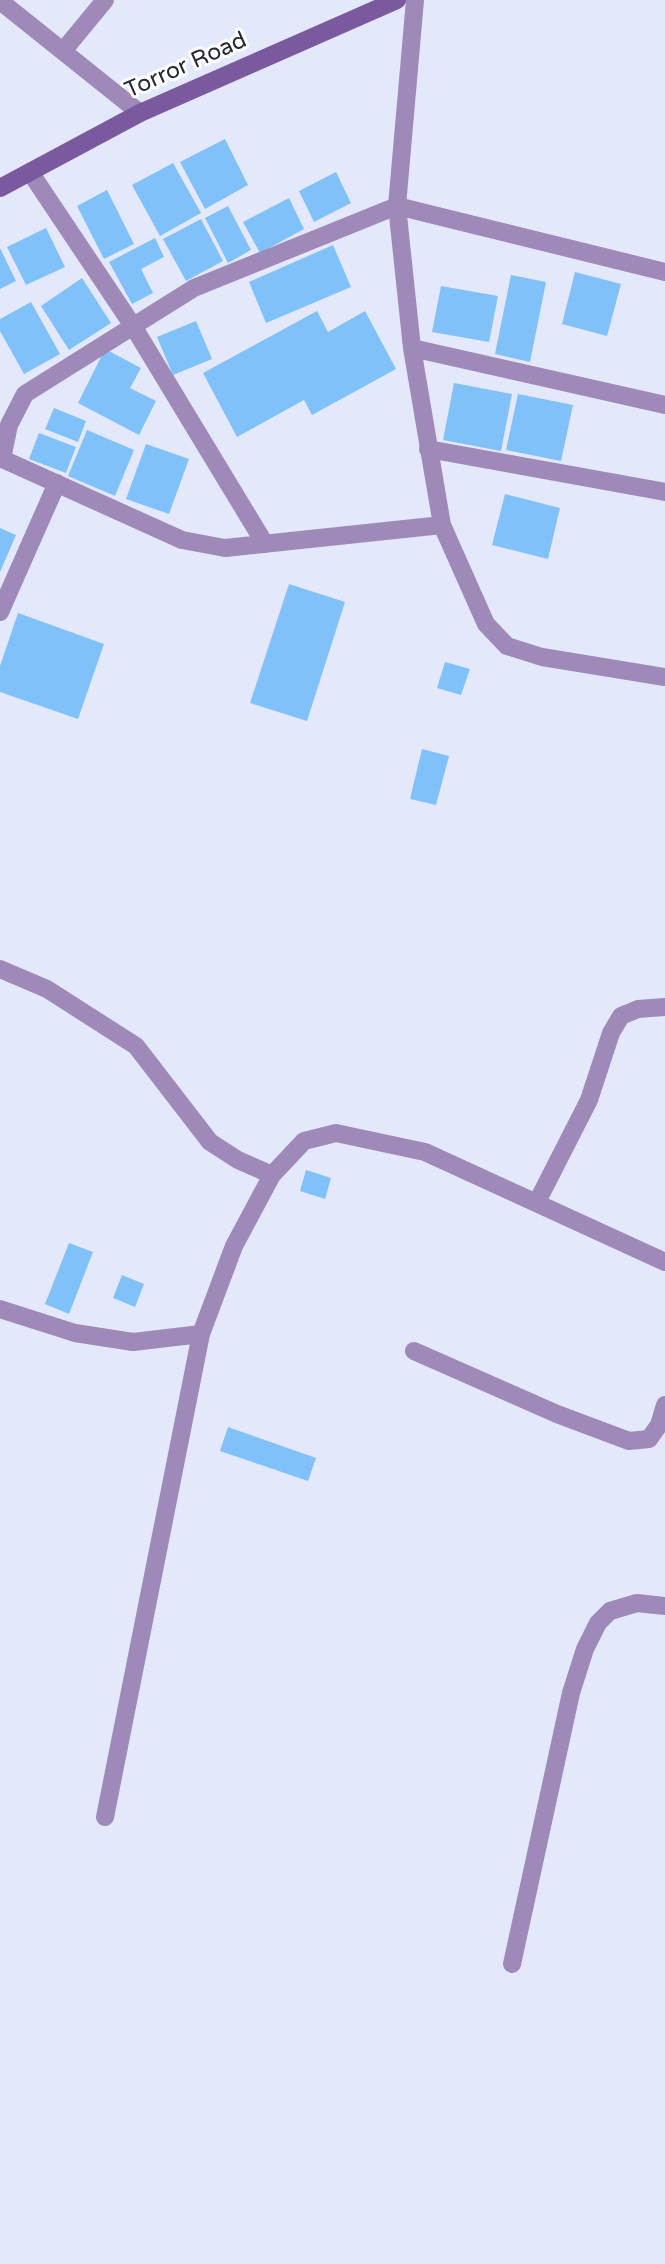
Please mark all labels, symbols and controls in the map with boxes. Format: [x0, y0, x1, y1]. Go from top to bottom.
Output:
street label: Torror Road [121, 27, 251, 105]

